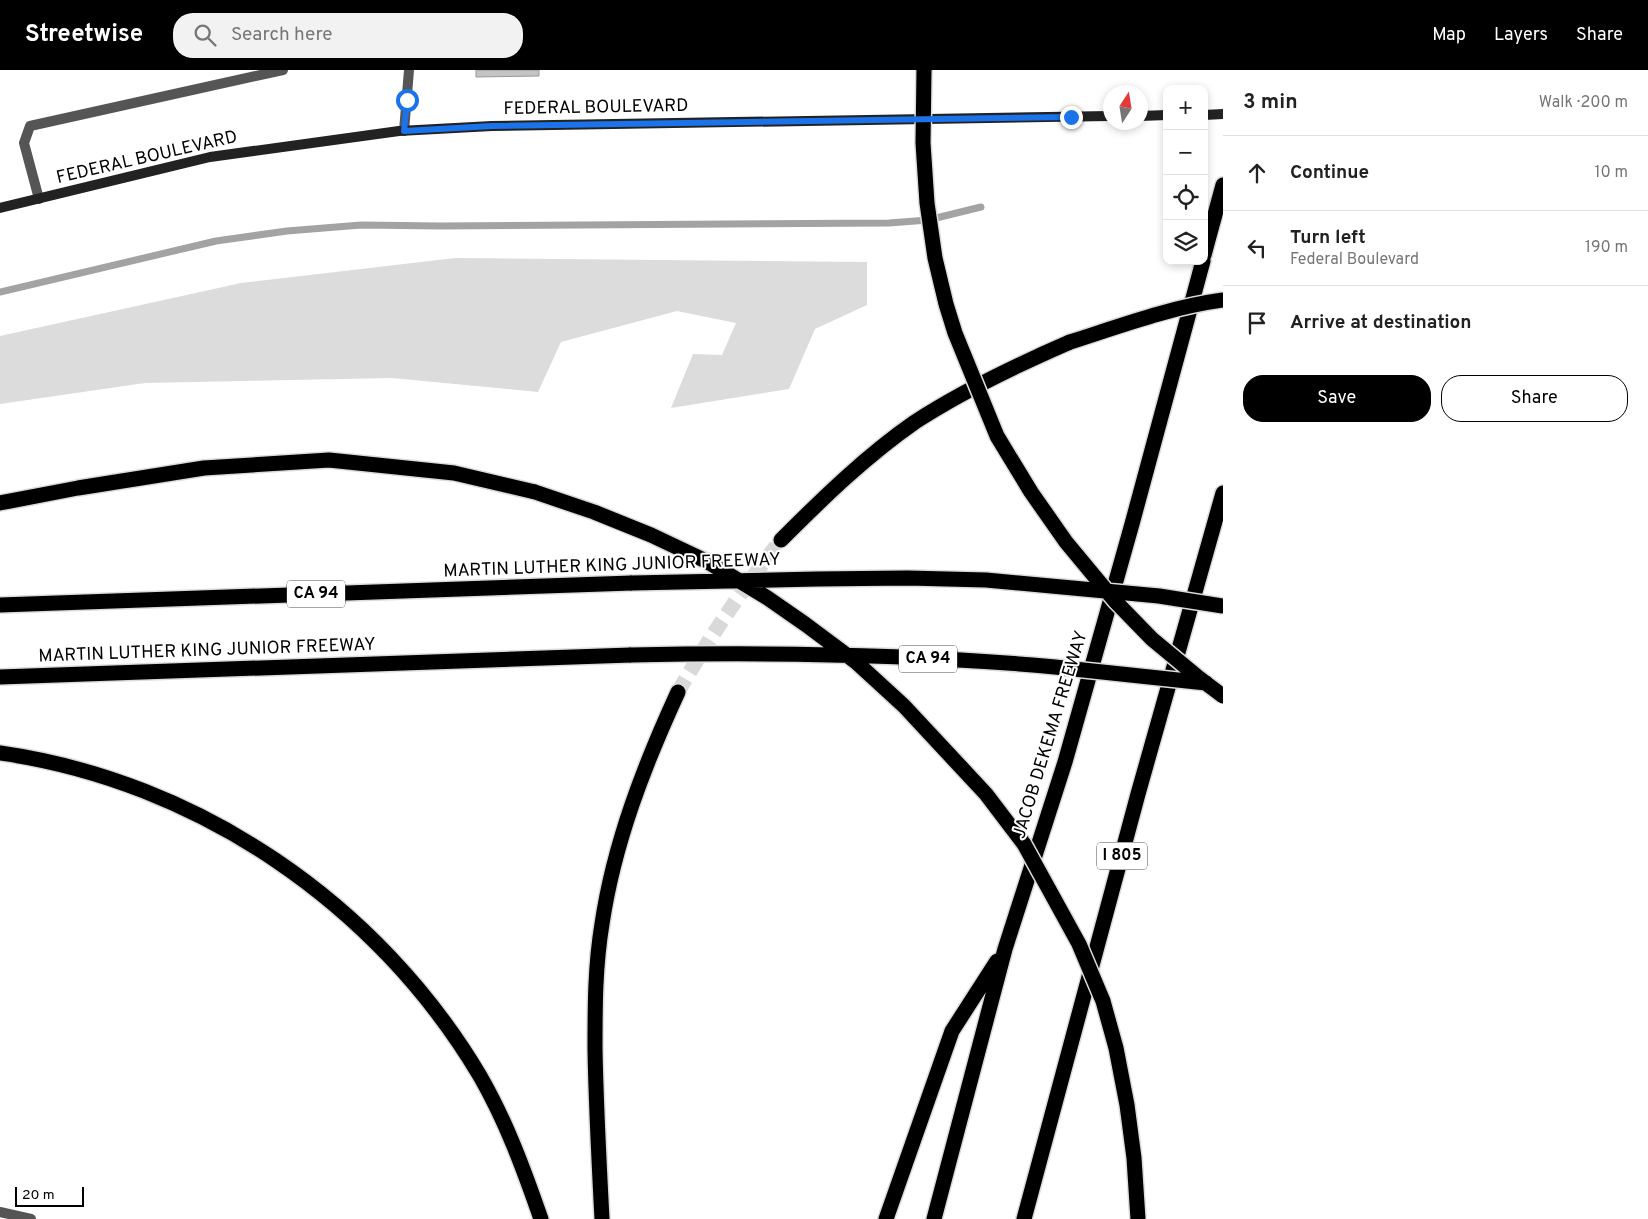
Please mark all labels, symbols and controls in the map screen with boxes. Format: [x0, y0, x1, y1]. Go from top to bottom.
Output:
search box [173, 13, 523, 58]
text: Streetwise [25, 20, 143, 50]
icon: search [191, 21, 219, 49]
text: Search here [231, 23, 333, 47]
text: Map [1432, 24, 1466, 47]
text: Layers [1494, 24, 1548, 47]
text: Share [1576, 24, 1623, 47]
north arrow [1103, 85, 1148, 130]
map controls [1163, 85, 1208, 265]
button: + [1163, 85, 1208, 130]
route start [396, 89, 419, 112]
text: 3 min [1243, 89, 1298, 116]
text: Walk · 200 m [1539, 93, 1628, 113]
street label: FEDERAL BOULEVARD [503, 95, 689, 121]
route end [1060, 106, 1083, 129]
street label: FEDERAL BOULEVARD [54, 126, 240, 190]
button: − [1163, 130, 1208, 175]
icon: ahead [1243, 159, 1271, 187]
text: Continue [1290, 161, 1369, 185]
text: 10 m [1594, 163, 1628, 183]
button: locate [1163, 175, 1208, 220]
button: layers [1163, 220, 1208, 265]
text: Turn left [1290, 226, 1366, 250]
icon: left [1243, 234, 1271, 262]
text: 190 m [1585, 238, 1628, 258]
text: Federal Boulevard [1290, 250, 1419, 270]
icon: arrive [1243, 309, 1271, 337]
text: Arrive at destination [1290, 311, 1471, 335]
button: Save [1243, 375, 1431, 422]
button: Share [1441, 375, 1628, 422]
street label: MARTIN LUTHER KING JUNIOR FREEWAY [443, 549, 781, 583]
road number: CA 94 [287, 580, 345, 608]
street label: JACOB DEKEMA FREEWAY [1008, 628, 1094, 842]
street label: MARTIN LUTHER KING JUNIOR FREEWAY [38, 634, 376, 668]
road number: CA 94 [899, 646, 957, 672]
road number: I 805 [1097, 842, 1147, 869]
scale bar [15, 1184, 84, 1207]
text: 20 m [22, 1187, 55, 1204]

